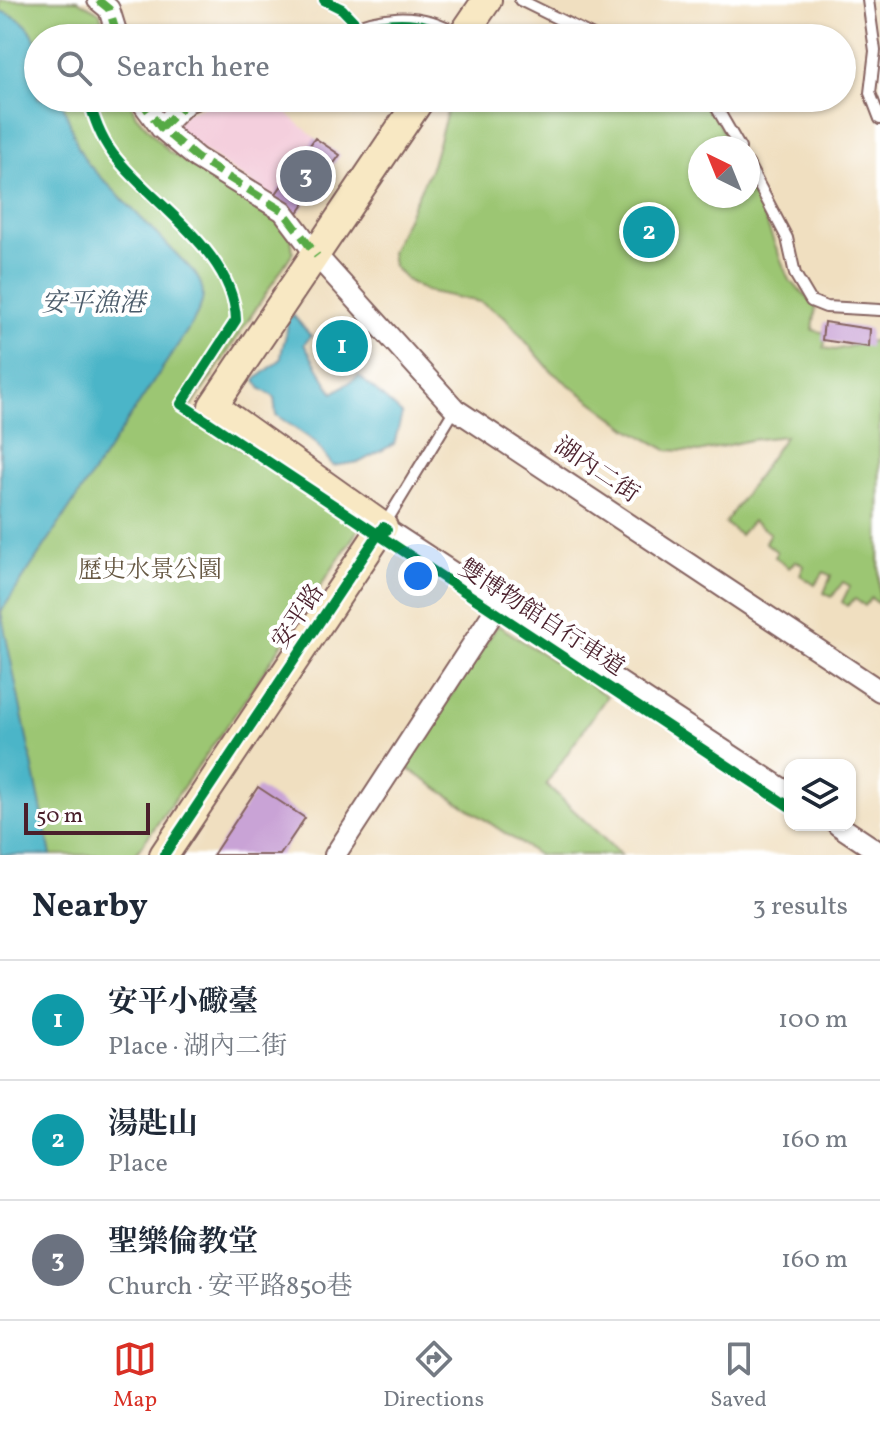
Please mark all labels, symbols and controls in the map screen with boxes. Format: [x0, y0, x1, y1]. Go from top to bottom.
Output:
search box [24, 24, 856, 112]
icon: search [52, 46, 96, 90]
text: Search here [116, 47, 270, 89]
north arrow [688, 136, 760, 208]
pin: 3 [280, 146, 332, 206]
pin: 2 [623, 202, 675, 262]
water label: 安平漁港 [41, 286, 148, 322]
pin: 1 [316, 316, 368, 376]
street label: 湖內二街 [547, 430, 645, 512]
street label: 雙博物館自行車道 [451, 552, 631, 686]
park label: 歷史水景公園 [78, 554, 222, 588]
your location [398, 556, 438, 596]
street label: 安平路 [265, 578, 333, 656]
map controls [784, 759, 856, 831]
button: layers [784, 759, 856, 831]
scale bar [24, 799, 150, 835]
text: 50 m [36, 801, 83, 832]
text: Nearby [32, 884, 148, 931]
text: 3 results [752, 889, 848, 925]
text: 安平小礮臺 [108, 982, 258, 1024]
text: 1 [53, 1002, 63, 1038]
text: 100 m [778, 1002, 848, 1038]
text: Place · 湖內二街 [108, 1029, 287, 1065]
text: 湯匙山 [108, 1104, 198, 1146]
text: 2 [51, 1122, 65, 1158]
text: 160 m [781, 1122, 848, 1158]
text: Place [108, 1146, 168, 1182]
text: 聖樂倫教堂 [108, 1222, 258, 1264]
text: 3 [51, 1242, 65, 1278]
text: 160 m [781, 1242, 848, 1278]
text: Church · 安平路850巷 [108, 1269, 353, 1305]
tab: Map [113, 1337, 157, 1416]
tab: Directions [383, 1337, 484, 1416]
tab: Saved [710, 1337, 767, 1416]

